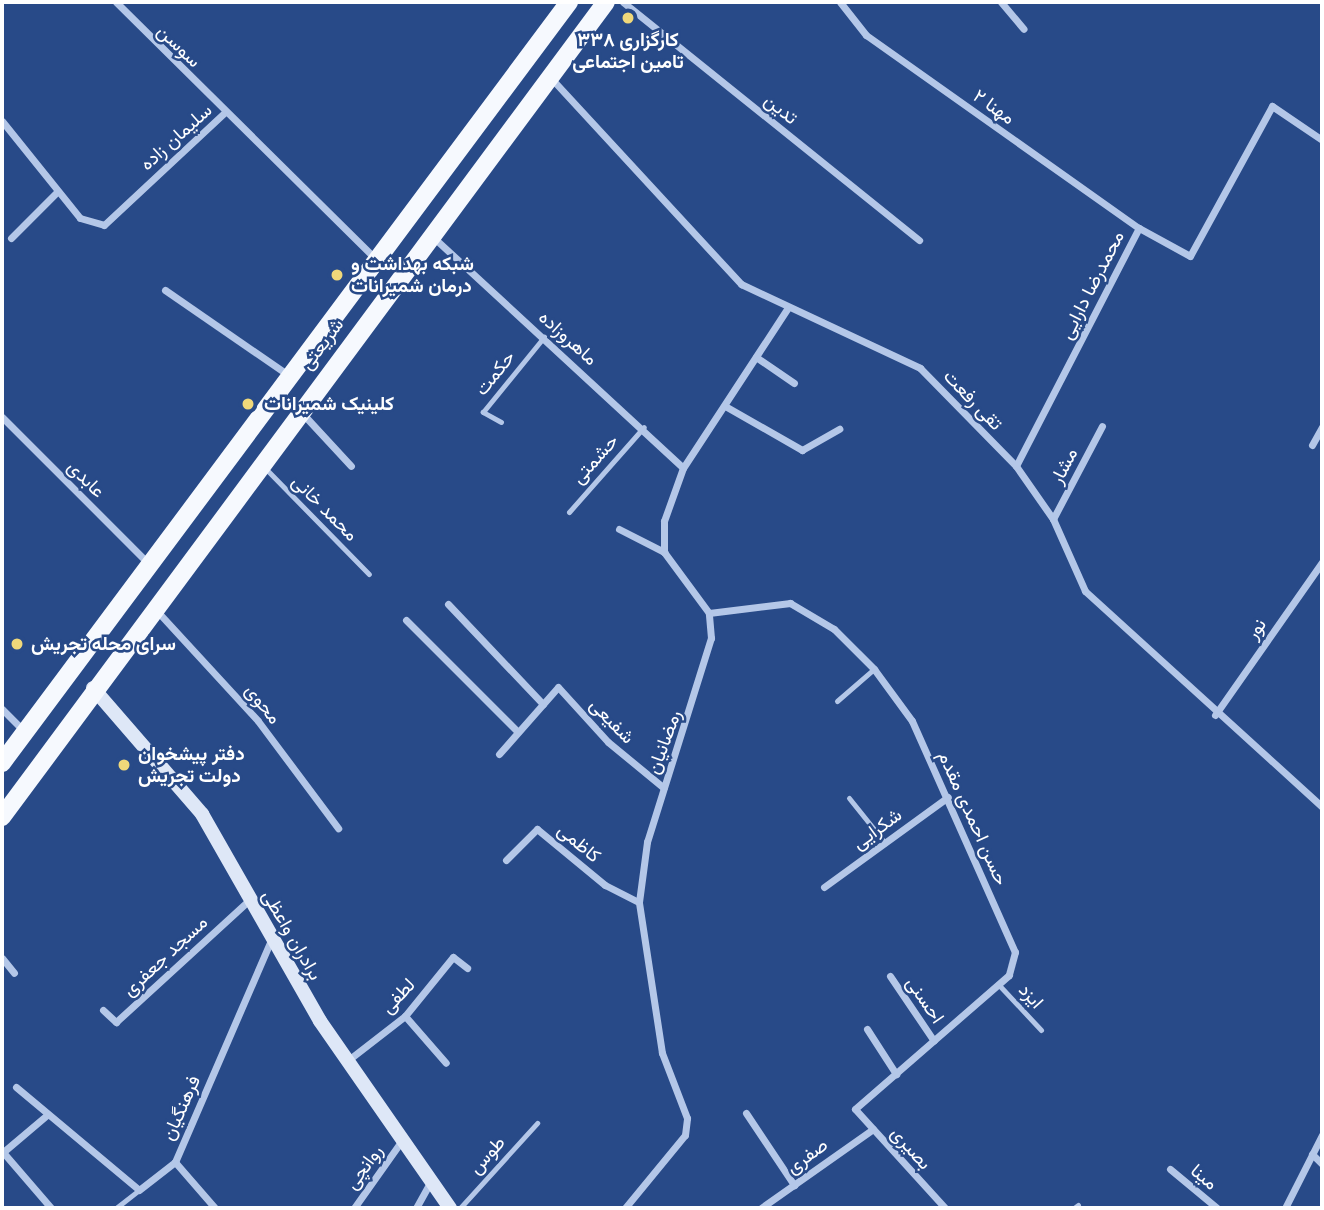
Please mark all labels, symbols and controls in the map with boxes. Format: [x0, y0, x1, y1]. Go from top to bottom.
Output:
marker: کارگزاری ٣٣٨ تامین اجتماعی [620, 10, 636, 26]
street label: سوسن [152, 20, 206, 72]
place label: کارگزاری ٣٣٨ تامین اجتماعی [572, 29, 684, 73]
street label: مهنا ۲ [969, 85, 1019, 129]
street label: تدین [760, 89, 802, 129]
street label: سلیمان زاده [135, 99, 217, 175]
street label: محمدرضا دارایی [1055, 227, 1129, 343]
place label: شبکه بهداشت و درمان شمیرانات [351, 253, 474, 297]
marker: شبکه بهداشت و درمان شمیرانات [329, 267, 345, 283]
street label: ماهروزاده [534, 306, 602, 370]
street label: شریعتی [295, 314, 349, 374]
street label: حکمت [470, 346, 520, 400]
street label: تقی رفعت [939, 365, 1007, 435]
place label: کلینیک شمیرانات [264, 393, 394, 415]
marker: کلینیک شمیرانات [238, 394, 258, 414]
street label: حشمتی [567, 430, 623, 488]
street label: مشار [1045, 444, 1083, 488]
street label: عابدی [62, 455, 110, 503]
street label: محمد خانی [287, 470, 363, 546]
street label: نور [1241, 614, 1271, 644]
place label: سرای محله تجریش [31, 633, 176, 655]
marker: سرای محله تجریش [9, 636, 25, 652]
street label: محوی [240, 679, 286, 729]
street label: شفیعی [585, 693, 639, 749]
street label: رمضانیان [642, 707, 686, 777]
place label: دفتر پیشخوان دولت تجریش [138, 743, 245, 787]
street label: حسن احمدی مقدم [933, 747, 1013, 889]
marker: دفتر پیشخوان دولت تجریش [116, 757, 132, 773]
street label: شکرایی [848, 803, 906, 855]
street label: کاظمی [553, 818, 605, 868]
street label: برادران واعظی [257, 886, 327, 984]
street label: مسجد جعفری [118, 911, 212, 1001]
street label: احسنی [901, 972, 949, 1028]
street label: لطفی [376, 974, 420, 1018]
street label: ایزد [1014, 979, 1048, 1013]
street label: فرهنگیان [157, 1072, 205, 1144]
street label: بصیری [886, 1122, 936, 1174]
street label: طوس [464, 1131, 510, 1179]
street label: صفری [782, 1133, 832, 1179]
street label: روانچی [340, 1140, 388, 1194]
street label: مینا [1186, 1159, 1222, 1195]

